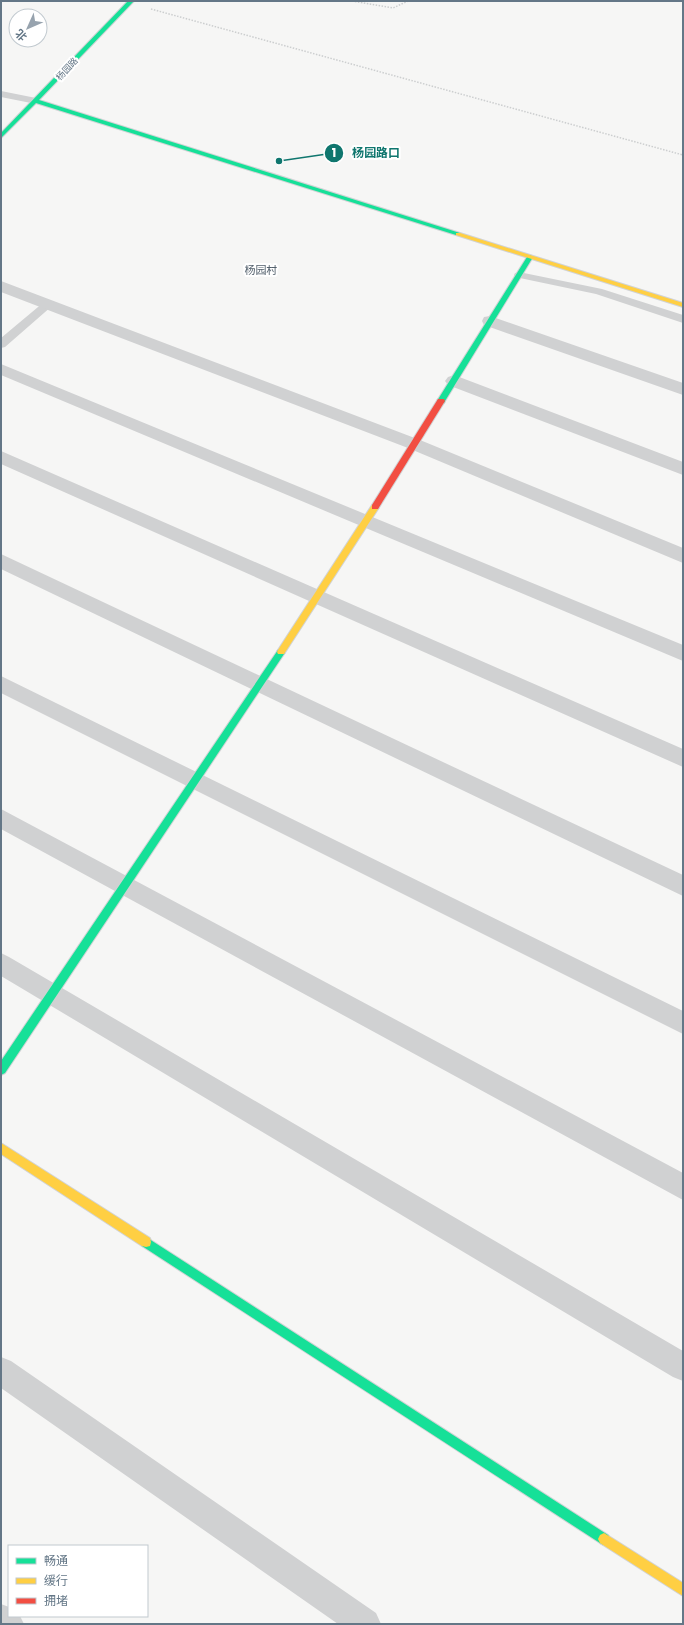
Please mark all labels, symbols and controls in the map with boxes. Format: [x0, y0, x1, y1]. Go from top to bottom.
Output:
north arrow [8, 8, 48, 48]
text: 北 [11, 26, 30, 45]
street label: 杨园路 [53, 55, 81, 83]
callout: 杨园路口 [324, 141, 408, 165]
text: 1 [332, 144, 336, 161]
text: 杨园路口 [352, 144, 400, 161]
district label: 杨园村 [245, 262, 278, 278]
legend [8, 1545, 148, 1617]
text: 畅通 [44, 1552, 68, 1569]
text: 缓行 [44, 1572, 68, 1589]
text: 拥堵 [44, 1592, 68, 1609]

